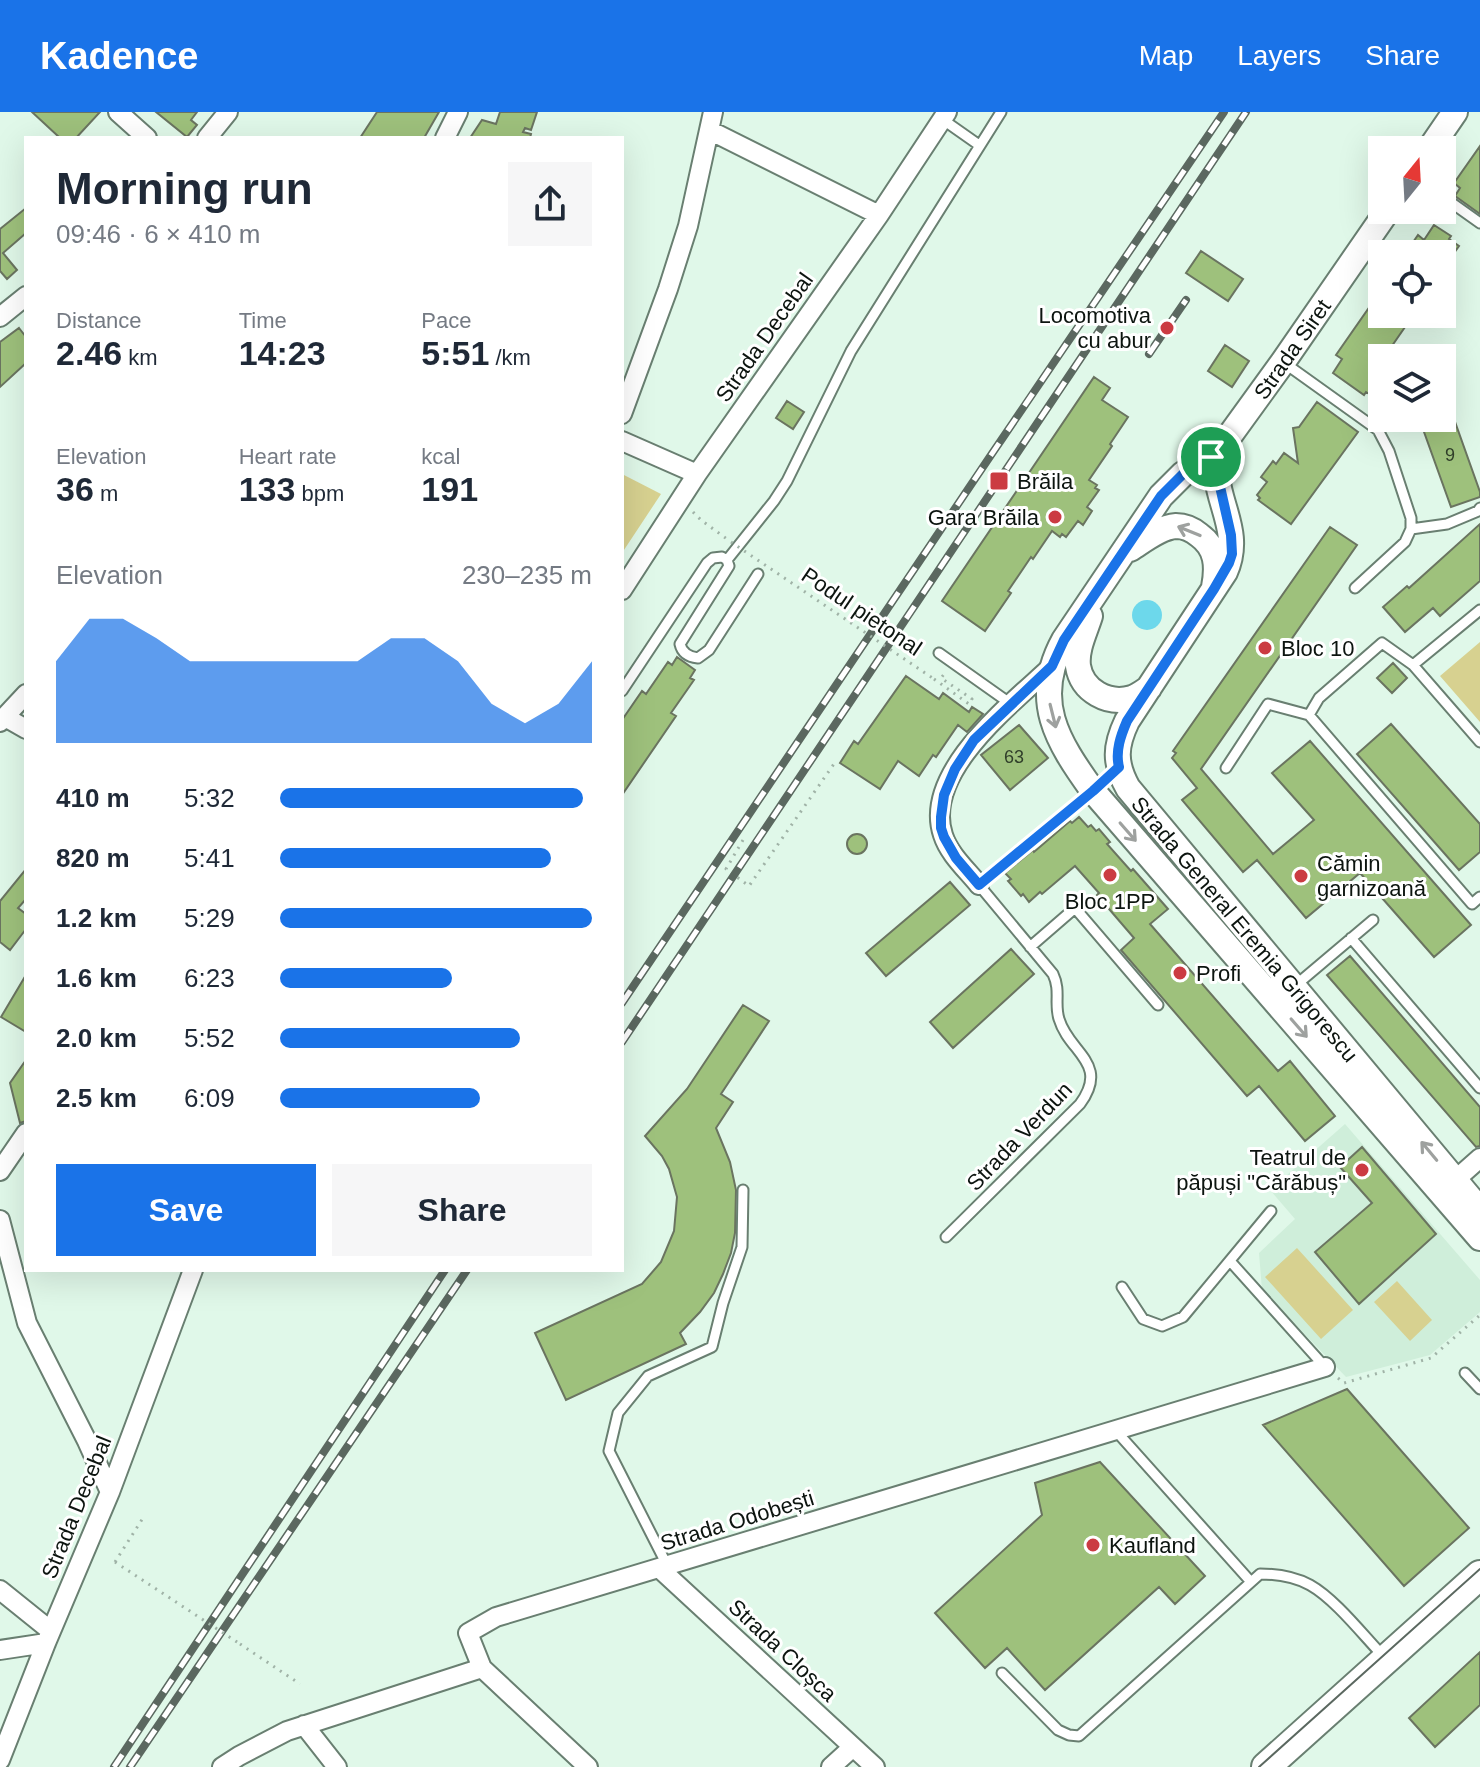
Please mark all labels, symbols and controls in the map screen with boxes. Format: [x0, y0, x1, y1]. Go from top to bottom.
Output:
text: Kadence [40, 35, 198, 77]
text: Map [1139, 40, 1193, 71]
text: Layers [1237, 40, 1321, 71]
text: Share [1365, 40, 1440, 71]
north arrow [1368, 136, 1456, 224]
map controls [1368, 136, 1456, 432]
button: share [508, 162, 592, 246]
text: Morning run [56, 164, 313, 213]
text: 09:46 · 6 × 410 m [56, 219, 261, 249]
button: locate [1368, 240, 1456, 328]
street label: Strada Decebal [711, 268, 818, 407]
street label: Strada Siret [1249, 295, 1336, 404]
place label: Locomotiva cu abur [1038, 303, 1152, 353]
text: Distance [56, 308, 142, 333]
text: Time [239, 308, 287, 333]
text: Pace [421, 308, 471, 333]
marker: Locomotiva cu abur [1158, 319, 1176, 337]
text: 2.46 [56, 334, 122, 372]
text: 14:23 [239, 334, 326, 372]
text: 5:51 [421, 334, 489, 372]
button: layers [1368, 344, 1456, 432]
text: km [122, 345, 158, 370]
text: /km [489, 345, 531, 370]
pin [1177, 423, 1245, 491]
icon: arrive [1189, 435, 1233, 479]
text: Elevation [56, 444, 147, 469]
text: Heart rate [239, 444, 336, 469]
text: kcal [421, 444, 460, 469]
house number: 9 [1445, 445, 1455, 465]
place label: Brăila [1017, 469, 1074, 494]
text: 36 [56, 470, 94, 508]
text: 133 [239, 470, 295, 508]
text: 191 [421, 470, 478, 508]
marker: Brăila [988, 470, 1010, 492]
text: m [94, 481, 118, 506]
text: bpm [295, 481, 344, 506]
place label: Gara Brăila [928, 505, 1040, 530]
marker: Gara Brăila [1046, 508, 1064, 526]
one-way arrow [1177, 523, 1202, 538]
text: Elevation [56, 560, 163, 590]
text: 230–235 m [462, 560, 592, 590]
street label: Podul pietonal [797, 562, 927, 661]
place label: Bloc 10 [1281, 636, 1354, 661]
marker: Bloc 10 [1256, 639, 1274, 657]
one-way arrow [1046, 703, 1061, 729]
house number: 63 [1004, 747, 1024, 767]
text: 410 m [56, 783, 130, 813]
text: 5:32 [184, 783, 235, 813]
street label: Strada General Eremia Grigorescu [1126, 792, 1363, 1067]
one-way arrow [1119, 821, 1137, 841]
text: 820 m [56, 843, 130, 873]
text: 5:41 [184, 843, 235, 873]
place label: Cămin garnizoană [1317, 851, 1427, 901]
marker: Bloc 1PP [1101, 866, 1119, 884]
marker: Cămin garnizoană [1292, 867, 1310, 885]
place label: Bloc 1PP [1065, 889, 1155, 914]
text: 1.2 km [56, 903, 137, 933]
text: 5:29 [184, 903, 235, 933]
place label: Profi [1196, 961, 1241, 986]
text: 1.6 km [56, 963, 137, 993]
text: 6:23 [184, 963, 235, 993]
marker: Profi [1171, 964, 1189, 982]
one-way arrow [1289, 1018, 1307, 1038]
text: 2.0 km [56, 1023, 137, 1053]
text: 5:52 [184, 1023, 235, 1053]
street label: Strada Verdun [962, 1077, 1077, 1196]
text: 2.5 km [56, 1083, 137, 1113]
text: 6:09 [184, 1083, 235, 1113]
one-way arrow [1420, 1141, 1438, 1162]
place label: Teatrul de păpuși "Cărăbuș" [1176, 1145, 1346, 1195]
marker: Teatrul de păpuși "Cărăbuș" [1353, 1161, 1371, 1179]
button: Save [56, 1164, 316, 1256]
button: Share [332, 1164, 592, 1256]
street label: Strada Decebal [36, 1432, 116, 1582]
street label: Strada Odobești [657, 1485, 817, 1556]
place label: Kaufland [1109, 1533, 1196, 1558]
marker: Kaufland [1084, 1536, 1102, 1554]
street label: Strada Cloșca [724, 1594, 842, 1707]

